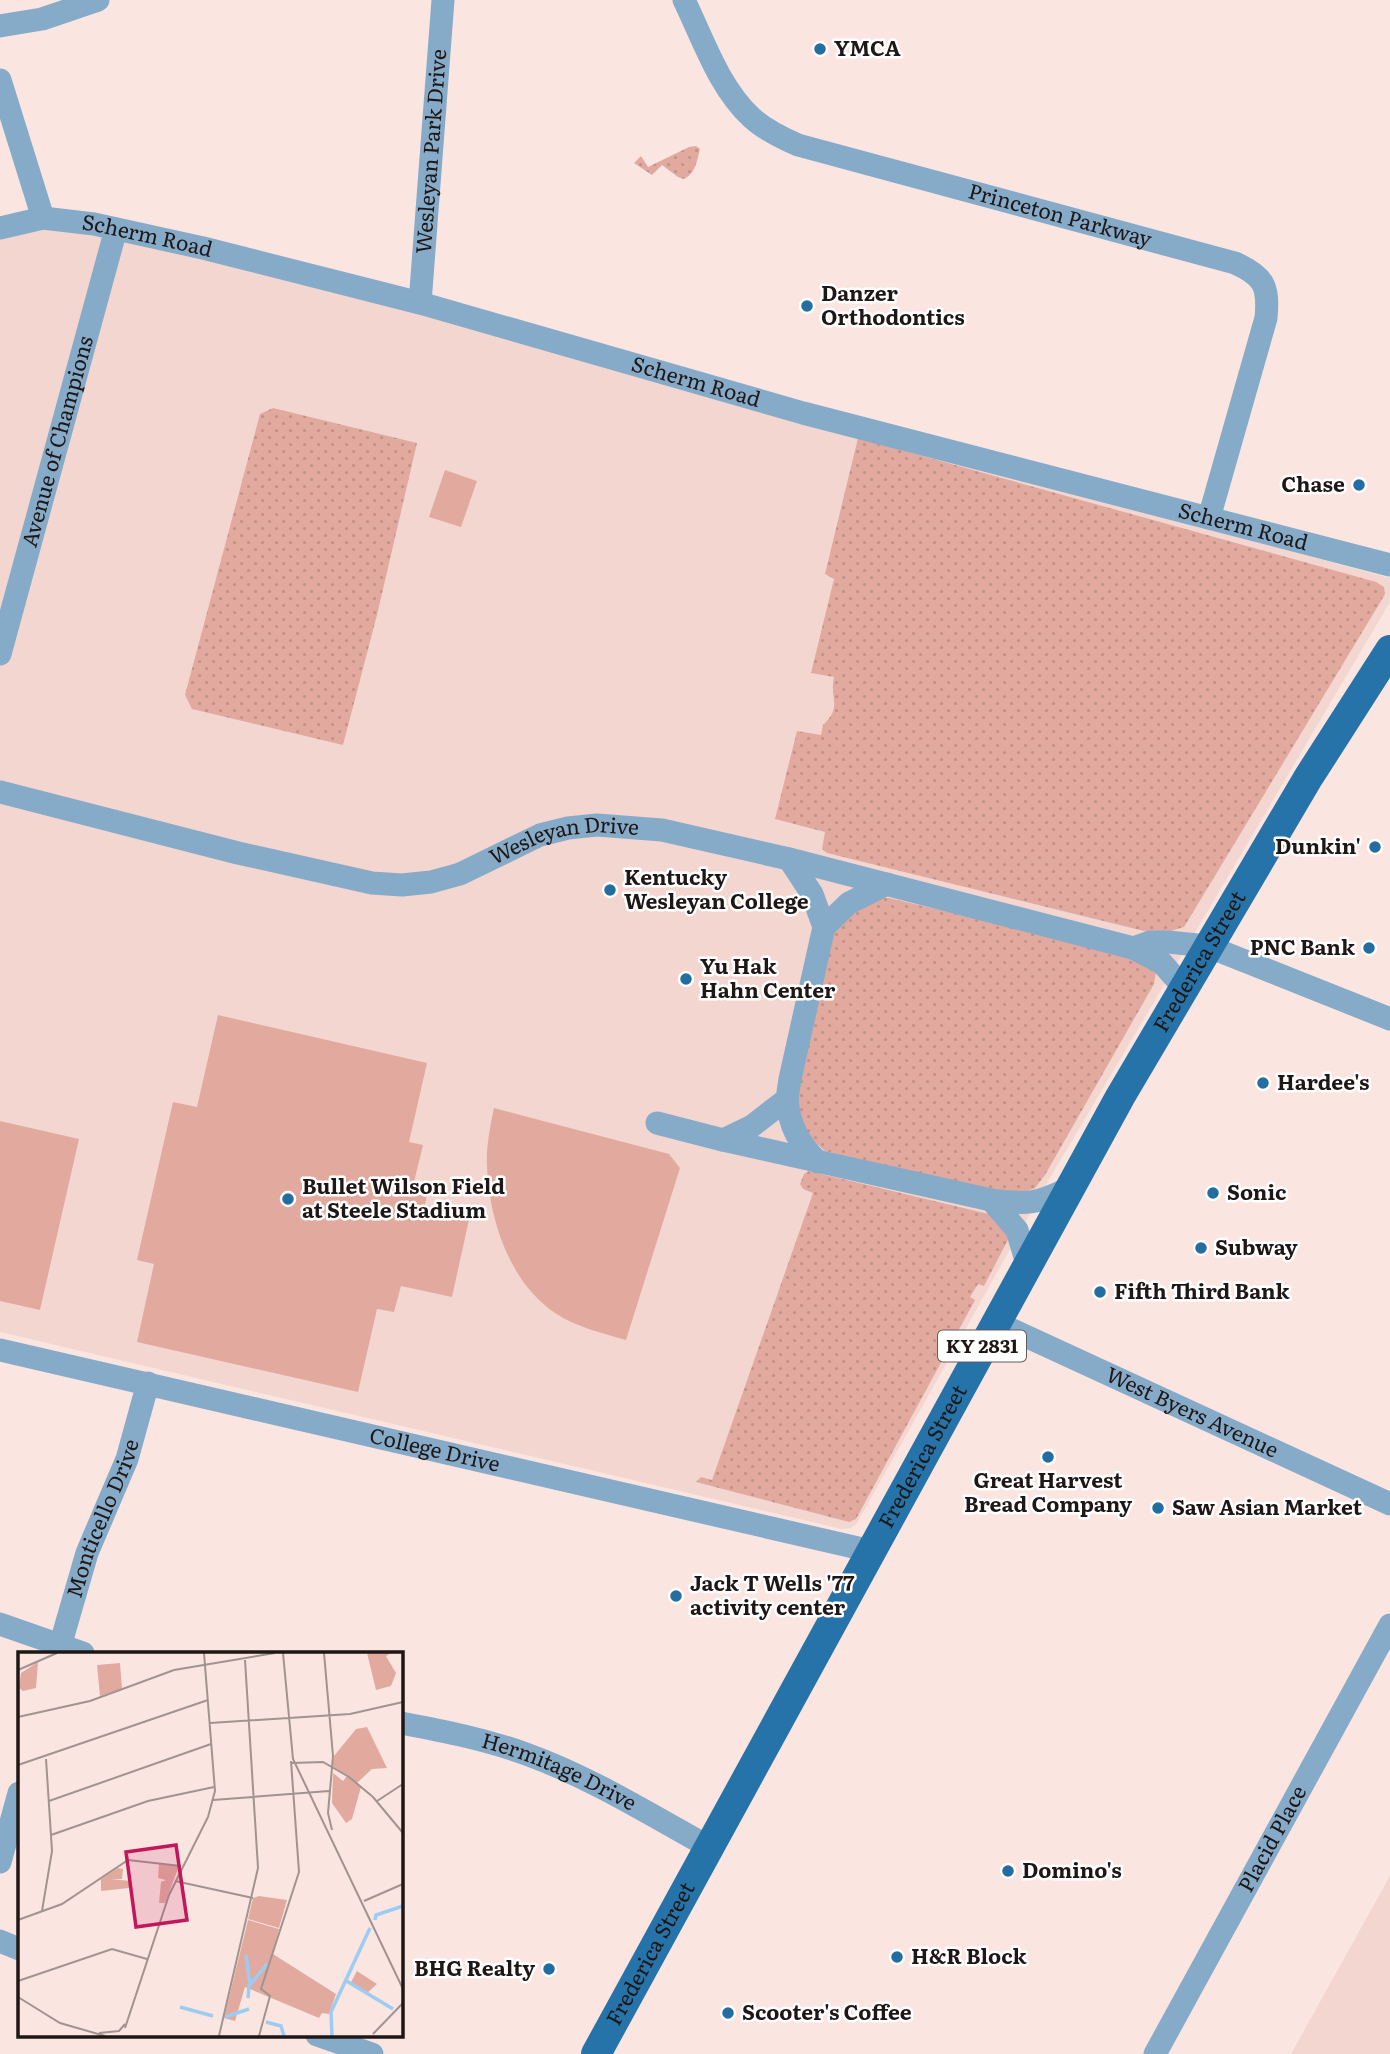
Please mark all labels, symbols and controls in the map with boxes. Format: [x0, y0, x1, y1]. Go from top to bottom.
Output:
place label: YMCA [834, 31, 901, 62]
marker: YMCA [812, 41, 828, 57]
street label: Wesleyan Park Drive [406, 48, 452, 255]
street label: Princeton Parkway [965, 174, 1157, 253]
street label: Scherm Road [81, 205, 217, 263]
place label: Danzer Orthodontics [821, 276, 965, 331]
marker: Danzer Orthodontics [799, 298, 815, 314]
street label: Avenue of Champions [12, 332, 99, 550]
street label: Scherm Road [628, 347, 765, 413]
place label: Chase [1281, 467, 1345, 498]
marker: Chase [1351, 477, 1367, 493]
street label: Scherm Road [1175, 493, 1312, 556]
street label: Wesleyan Drive [483, 807, 640, 871]
place label: Dunkin' [1275, 829, 1361, 860]
marker: Dunkin' [1367, 839, 1383, 855]
place label: Kentucky Wesleyan College [624, 860, 809, 915]
marker: Kentucky Wesleyan College [602, 882, 618, 898]
street label: Frederica Street [1144, 883, 1252, 1037]
place label: PNC Bank [1250, 930, 1356, 961]
marker: PNC Bank [1361, 940, 1377, 956]
place label: Yu Hak Hahn Center [700, 949, 836, 1004]
marker: Yu Hak Hahn Center [678, 971, 694, 987]
place label: Hardee's [1277, 1065, 1370, 1096]
marker: Hardee's [1255, 1075, 1271, 1091]
place label: Bullet Wilson Field at Steele Stadium [302, 1169, 505, 1224]
place label: Sonic [1227, 1175, 1286, 1206]
marker: Sonic [1205, 1185, 1221, 1201]
marker: Bullet Wilson Field at Steele Stadium [280, 1191, 296, 1207]
place label: Subway [1215, 1230, 1298, 1261]
marker: Subway [1193, 1240, 1209, 1256]
place label: Fifth Third Bank [1114, 1274, 1291, 1305]
marker: Fifth Third Bank [1092, 1284, 1108, 1300]
road number: KY 2831 [938, 1330, 1026, 1362]
street label: West Byers Avenue [1102, 1357, 1285, 1464]
street label: Frederica Street [869, 1378, 973, 1533]
street label: College Drive [367, 1418, 504, 1478]
street label: Monticello Drive [57, 1435, 145, 1601]
marker: Great Harvest Bread Company [1040, 1449, 1056, 1465]
place label: Great Harvest Bread Company [964, 1463, 1132, 1518]
place label: Saw Asian Market [1172, 1490, 1363, 1521]
marker: Saw Asian Market [1150, 1500, 1166, 1516]
place label: Jack T Wells '77 activity center [690, 1566, 855, 1621]
marker: Jack T Wells '77 activity center [668, 1588, 684, 1604]
inset map [18, 1652, 402, 2036]
street label: Hermitage Drive [479, 1723, 643, 1817]
street label: Placid Place [1229, 1779, 1312, 1897]
place label: Domino's [1022, 1853, 1122, 1884]
marker: Domino's [1000, 1863, 1016, 1879]
street label: Frederica Street [597, 1875, 701, 2030]
place label: H&R Block [911, 1939, 1028, 1970]
marker: H&R Block [889, 1949, 905, 1965]
place label: BHG Realty [414, 1951, 535, 1982]
marker: BHG Realty [541, 1961, 557, 1977]
place label: Scooter's Coffee [742, 1995, 912, 2026]
marker: Scooter's Coffee [720, 2005, 736, 2021]

